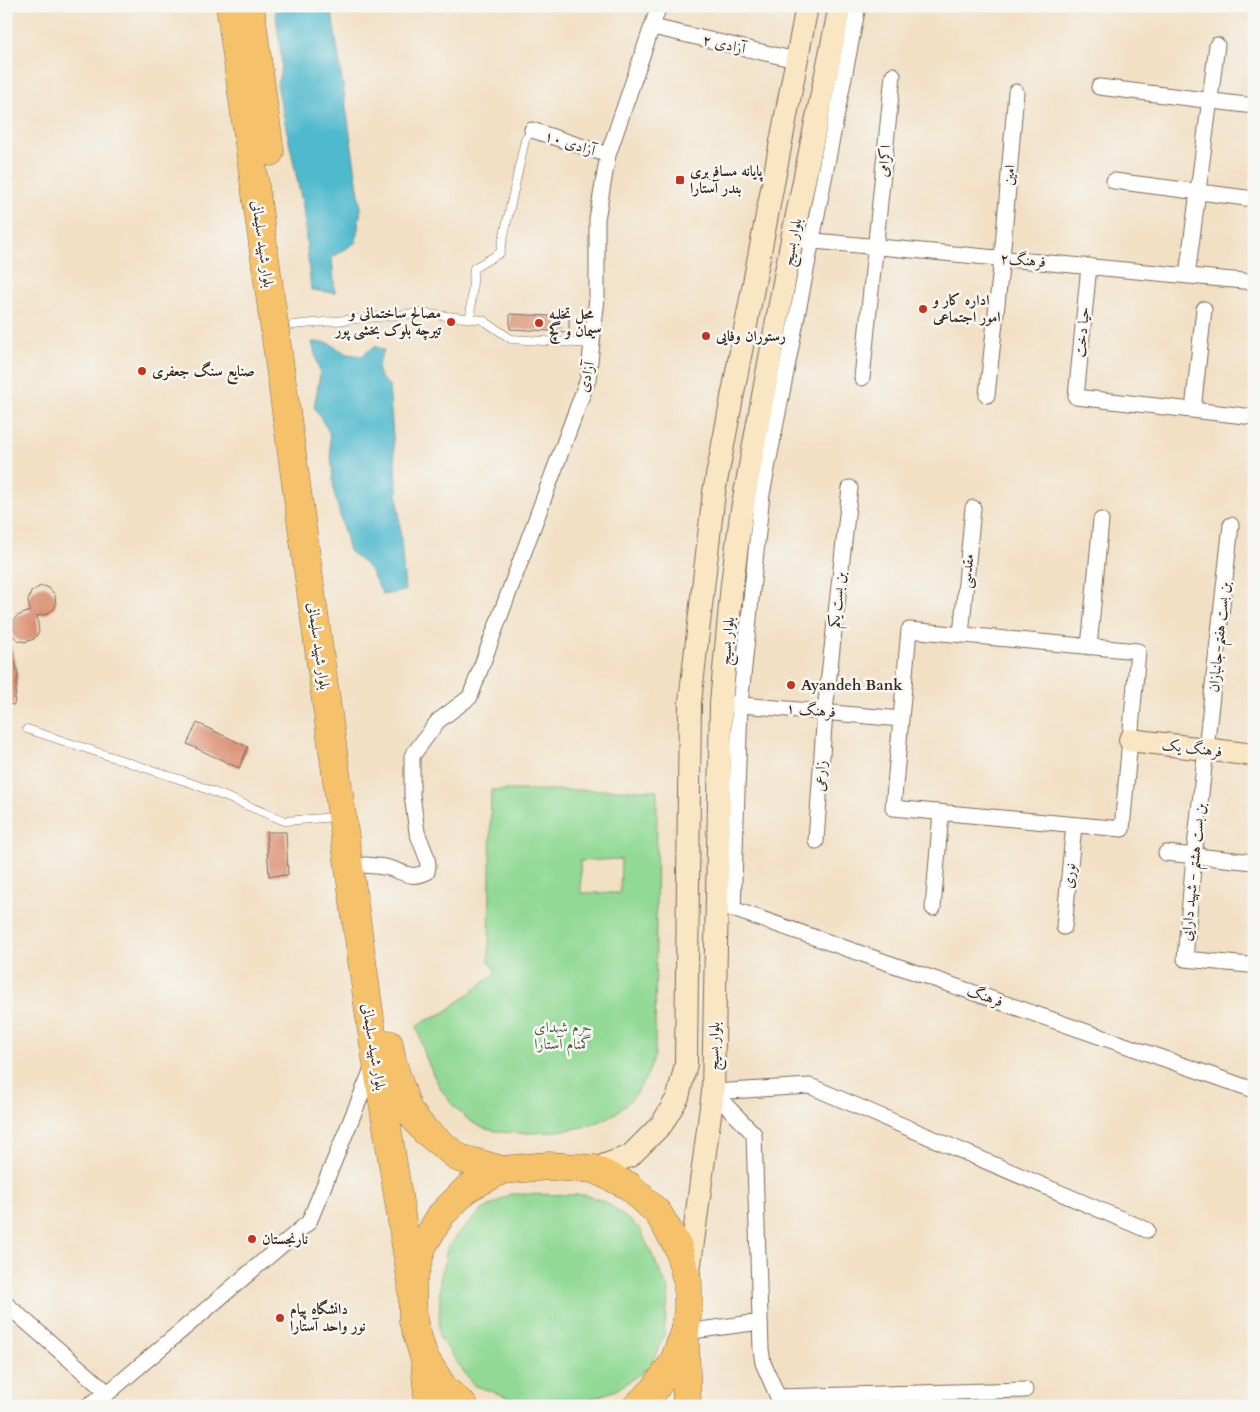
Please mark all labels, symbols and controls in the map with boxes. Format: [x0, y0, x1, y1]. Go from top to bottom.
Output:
street label: آزادی ۲ [701, 29, 749, 59]
street label: آزادی ۱۰ [542, 125, 600, 161]
street label: اکرامی [872, 144, 896, 178]
place label: پایانه مسافربری بندر آستارا [690, 161, 764, 198]
street label: امین [998, 164, 1020, 186]
marker: پایانه مسافربری بندر آستارا [674, 174, 686, 186]
street label: بلوار شهید سلیمانی [247, 199, 279, 289]
street label: بلوار بسیج [778, 216, 810, 269]
street label: فرهنگ۲ [999, 248, 1047, 272]
place label: اداره کار و امور اجتماعی [931, 290, 1000, 327]
place label: مصالح ساختمانی و تیرچه بلوک بخشی پور [333, 303, 442, 341]
marker: اداره کار و امور اجتماعی [917, 303, 929, 315]
place label: محل تخلیه سیمان و گچ [549, 304, 602, 344]
street label: حیا دخت [1070, 306, 1094, 358]
marker: مصالح ساختمانی و تیرچه بلوک بخشی پور [445, 316, 457, 328]
marker: محل تخلیه سیمان و گچ [533, 317, 545, 329]
place label: رستوران وفایی [715, 326, 786, 346]
marker: رستوران وفایی [700, 330, 712, 342]
street label: آزادی [573, 358, 600, 394]
place label: صنایع سنگ جعفری [152, 361, 255, 385]
marker: صنایع سنگ جعفری [136, 365, 148, 377]
street label: مقدسی [956, 553, 979, 589]
street label: بن بست یکم [824, 571, 854, 630]
street label: بن بست هفتم-جانبازان [1203, 580, 1240, 694]
street label: بلوار شهید سلیمانی [303, 601, 335, 691]
street label: بلوار بسیج [715, 616, 743, 666]
place label: Ayandeh Bank [801, 675, 903, 695]
marker: Ayandeh Bank [785, 679, 797, 691]
street label: فرهنگ ۱ [785, 698, 837, 722]
street label: فرهنگ یک [1161, 734, 1223, 762]
street label: زارعی [809, 760, 831, 792]
street label: بن بست هشتم - شهید دارایی [1176, 802, 1215, 943]
street label: نوری [1058, 862, 1080, 890]
street label: فرهنگ [964, 981, 1006, 1011]
street label: بلوار شهید سلیمانی [357, 1002, 391, 1092]
park label: حرم شهدای گمنام آستارا [534, 1017, 592, 1057]
street label: بلوار بسیج [704, 1021, 728, 1071]
place label: نارنجستان [262, 1229, 308, 1249]
marker: نارنجستان [246, 1233, 258, 1245]
place label: دانشگاه پیام نور واحد آستارا [290, 1299, 366, 1336]
marker: دانشگاه پیام نور واحد آستارا [274, 1312, 286, 1324]

